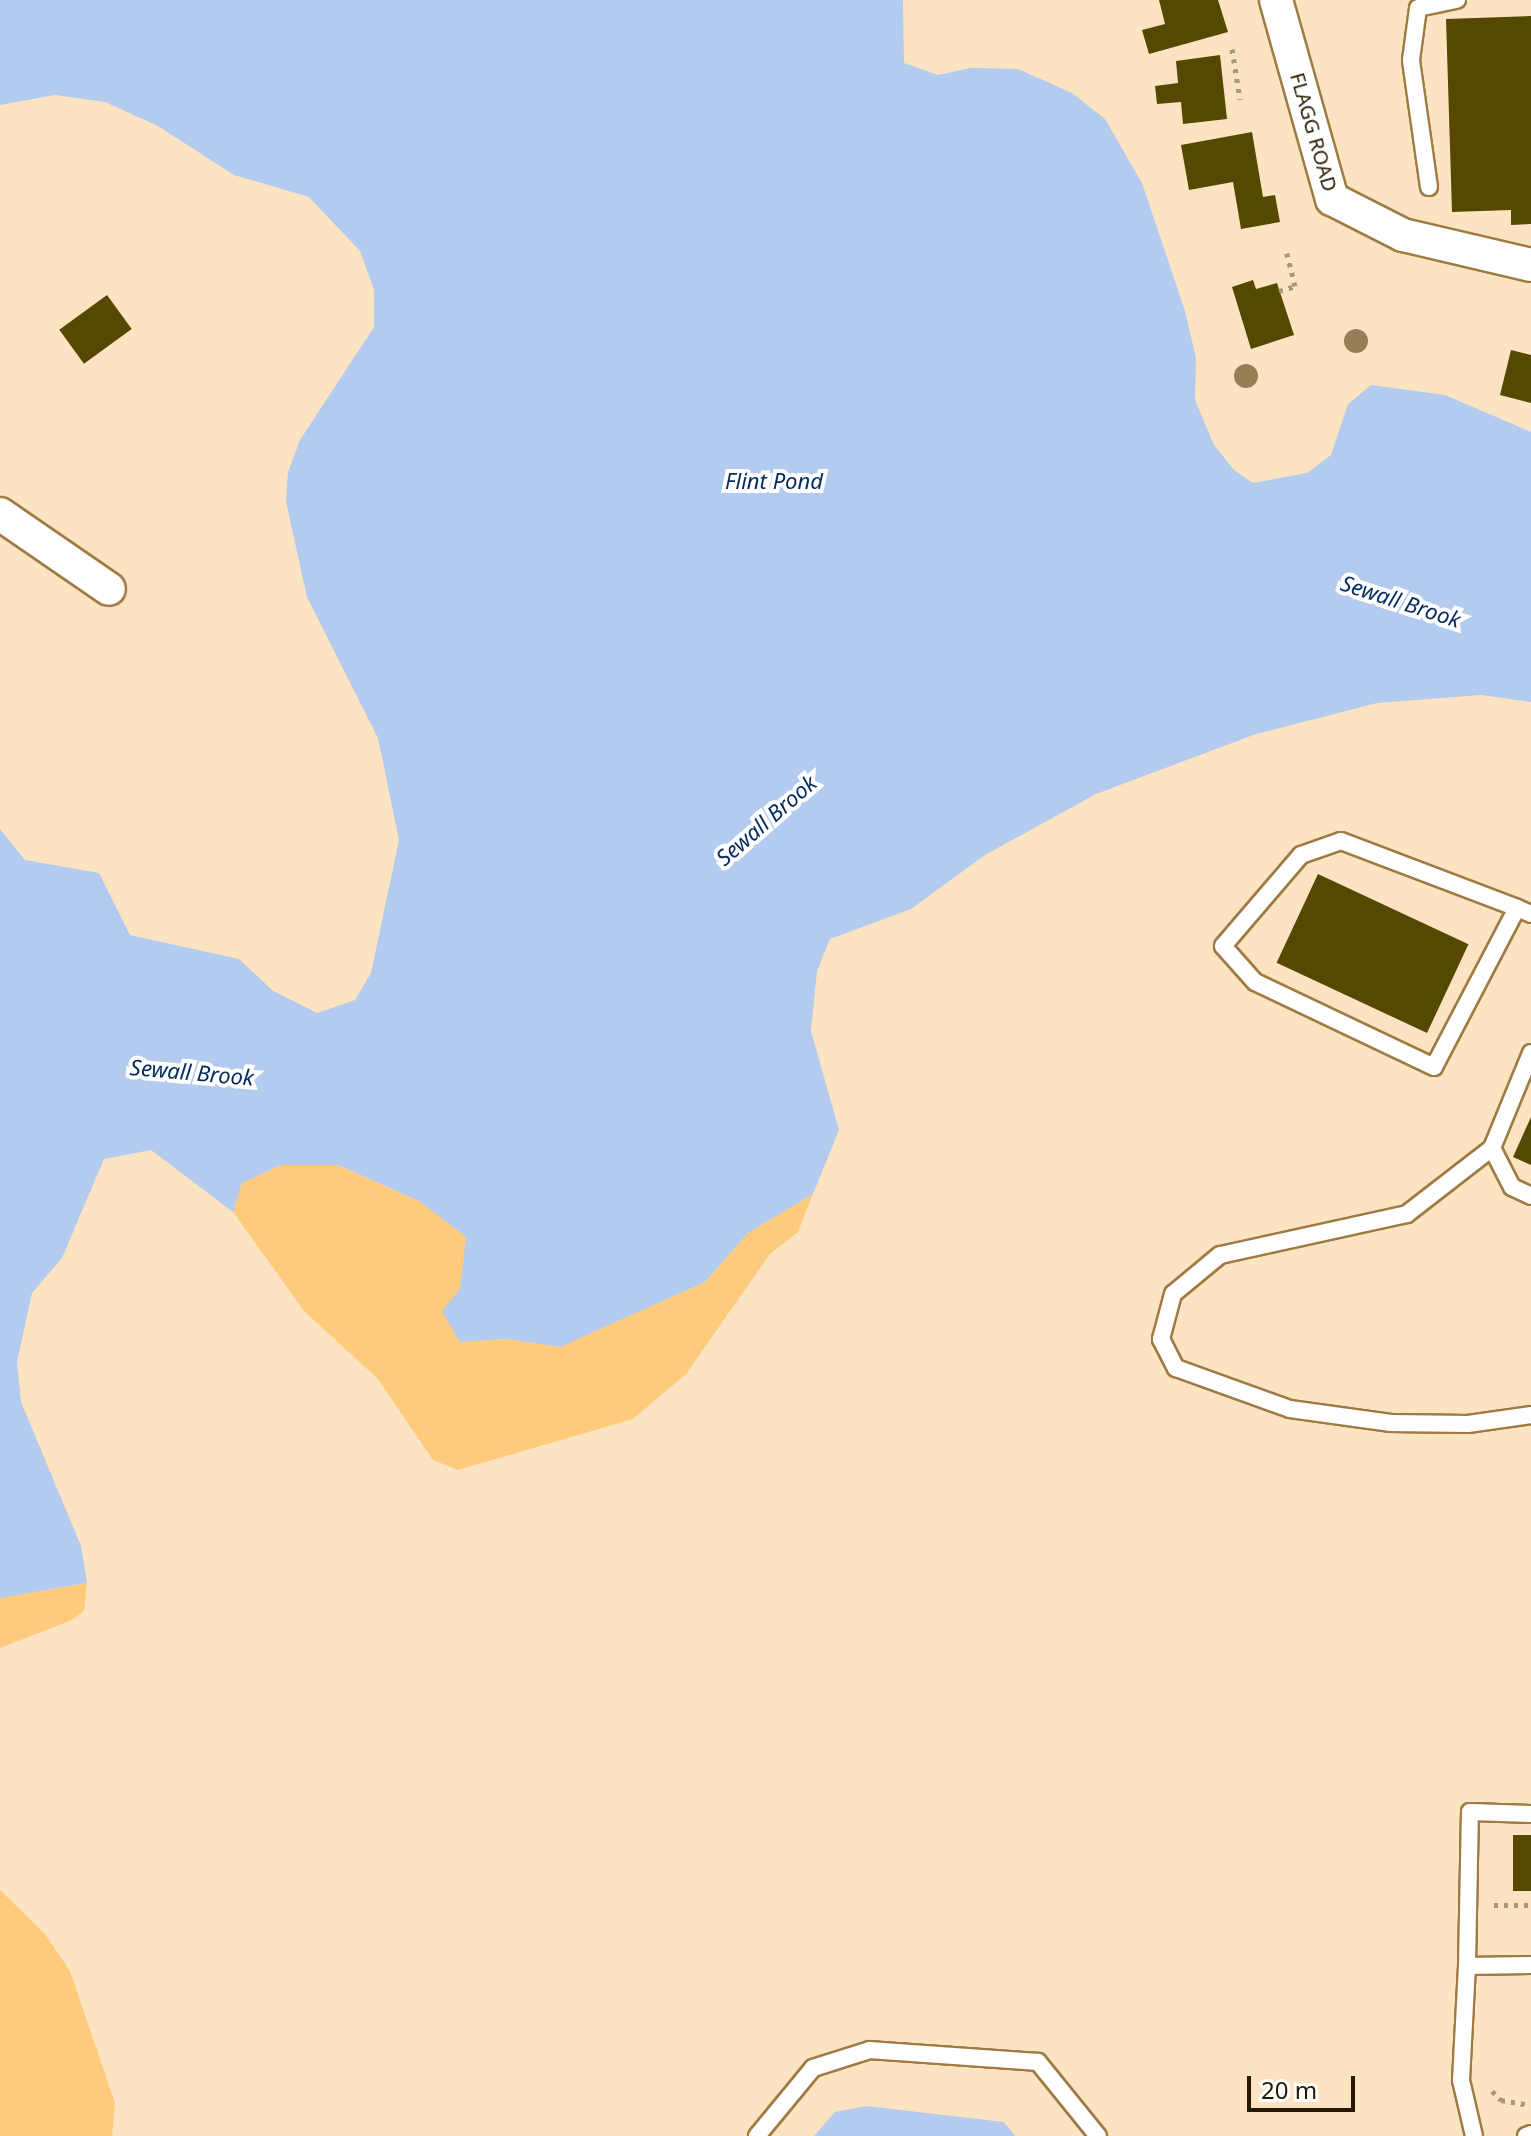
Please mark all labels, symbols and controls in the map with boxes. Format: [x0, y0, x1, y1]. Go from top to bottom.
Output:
street label: FLAGG ROAD [1286, 70, 1342, 194]
water label: Flint Pond [725, 468, 823, 494]
water label: Sewall Brook [1338, 569, 1464, 633]
water label: Sewall Brook [710, 769, 822, 871]
water label: Sewall Brook [129, 1053, 255, 1091]
scale bar [1251, 2060, 1359, 2110]
text: 20 m [1261, 2073, 1317, 2106]

